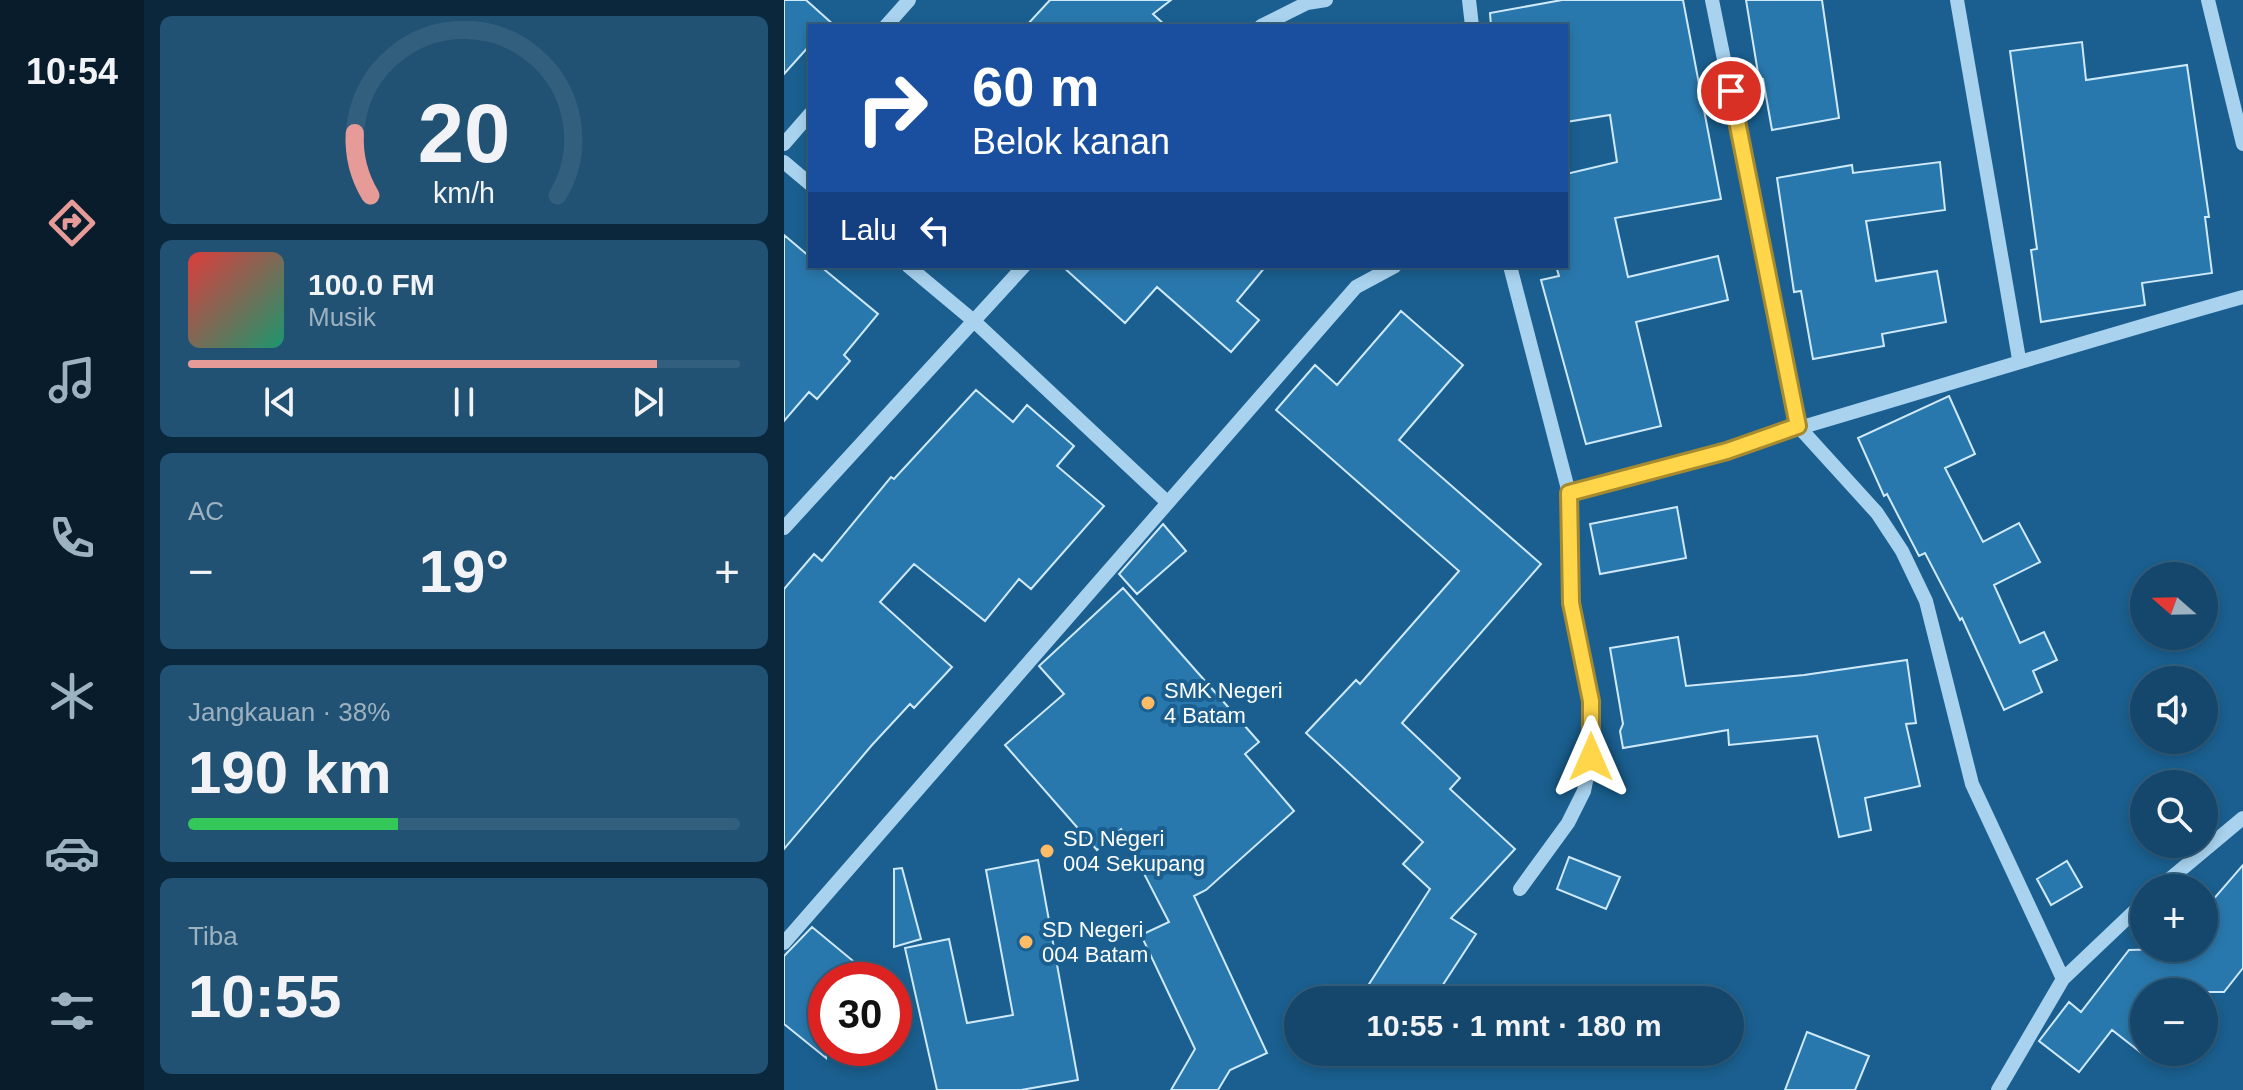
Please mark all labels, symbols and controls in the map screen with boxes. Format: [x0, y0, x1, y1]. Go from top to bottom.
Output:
text: 10:54 [26, 51, 118, 92]
text: 60 m [972, 55, 1100, 118]
icon: right [840, 56, 944, 160]
pin [1697, 57, 1765, 125]
icon: arrive [1709, 69, 1753, 113]
text: 20 [418, 87, 510, 180]
text: Belok kanan [972, 121, 1170, 162]
text: km/h [433, 177, 495, 209]
icon: directions [44, 195, 100, 251]
icon: left [913, 208, 957, 252]
text: Lalu [840, 213, 897, 246]
text: 100.0 FM [308, 268, 435, 301]
text: Musik [308, 302, 376, 332]
icon: music [44, 352, 100, 408]
icon: previous [258, 380, 302, 424]
icon: pause [442, 380, 486, 424]
icon: next [626, 380, 670, 424]
text: AC [188, 496, 224, 526]
icon: phone [44, 510, 100, 566]
text: 19° [419, 538, 509, 605]
text: − [188, 547, 214, 596]
text: + [714, 547, 740, 596]
north arrow [2130, 562, 2218, 650]
map controls [2130, 562, 2218, 1066]
button: sound [2130, 666, 2218, 754]
icon: climate [44, 668, 100, 724]
place label: SMK Negeri 4 Batam [1164, 678, 1283, 728]
marker: SMK Negeri 4 Batam [1139, 694, 1157, 712]
text: Jangkauan · 38% [188, 697, 390, 727]
position arrow [1549, 715, 1633, 799]
text: 190 km [188, 739, 392, 806]
button: search [2130, 770, 2218, 858]
icon: car [44, 825, 100, 881]
place label: SD Negeri 004 Sekupang [1063, 826, 1205, 876]
marker: SD Negeri 004 Sekupang [1038, 842, 1056, 860]
button: + [2130, 874, 2218, 962]
place label: SD Negeri 004 Batam [1042, 917, 1148, 967]
text: Tiba [188, 921, 238, 951]
marker: SD Negeri 004 Batam [1017, 933, 1035, 951]
speed limit sign: 30 [808, 962, 912, 1066]
text: 10:55 [188, 963, 341, 1030]
button: − [2130, 978, 2218, 1066]
icon: filters [44, 983, 100, 1039]
text: 10:55 · 1 mnt · 180 m [1366, 1009, 1662, 1042]

